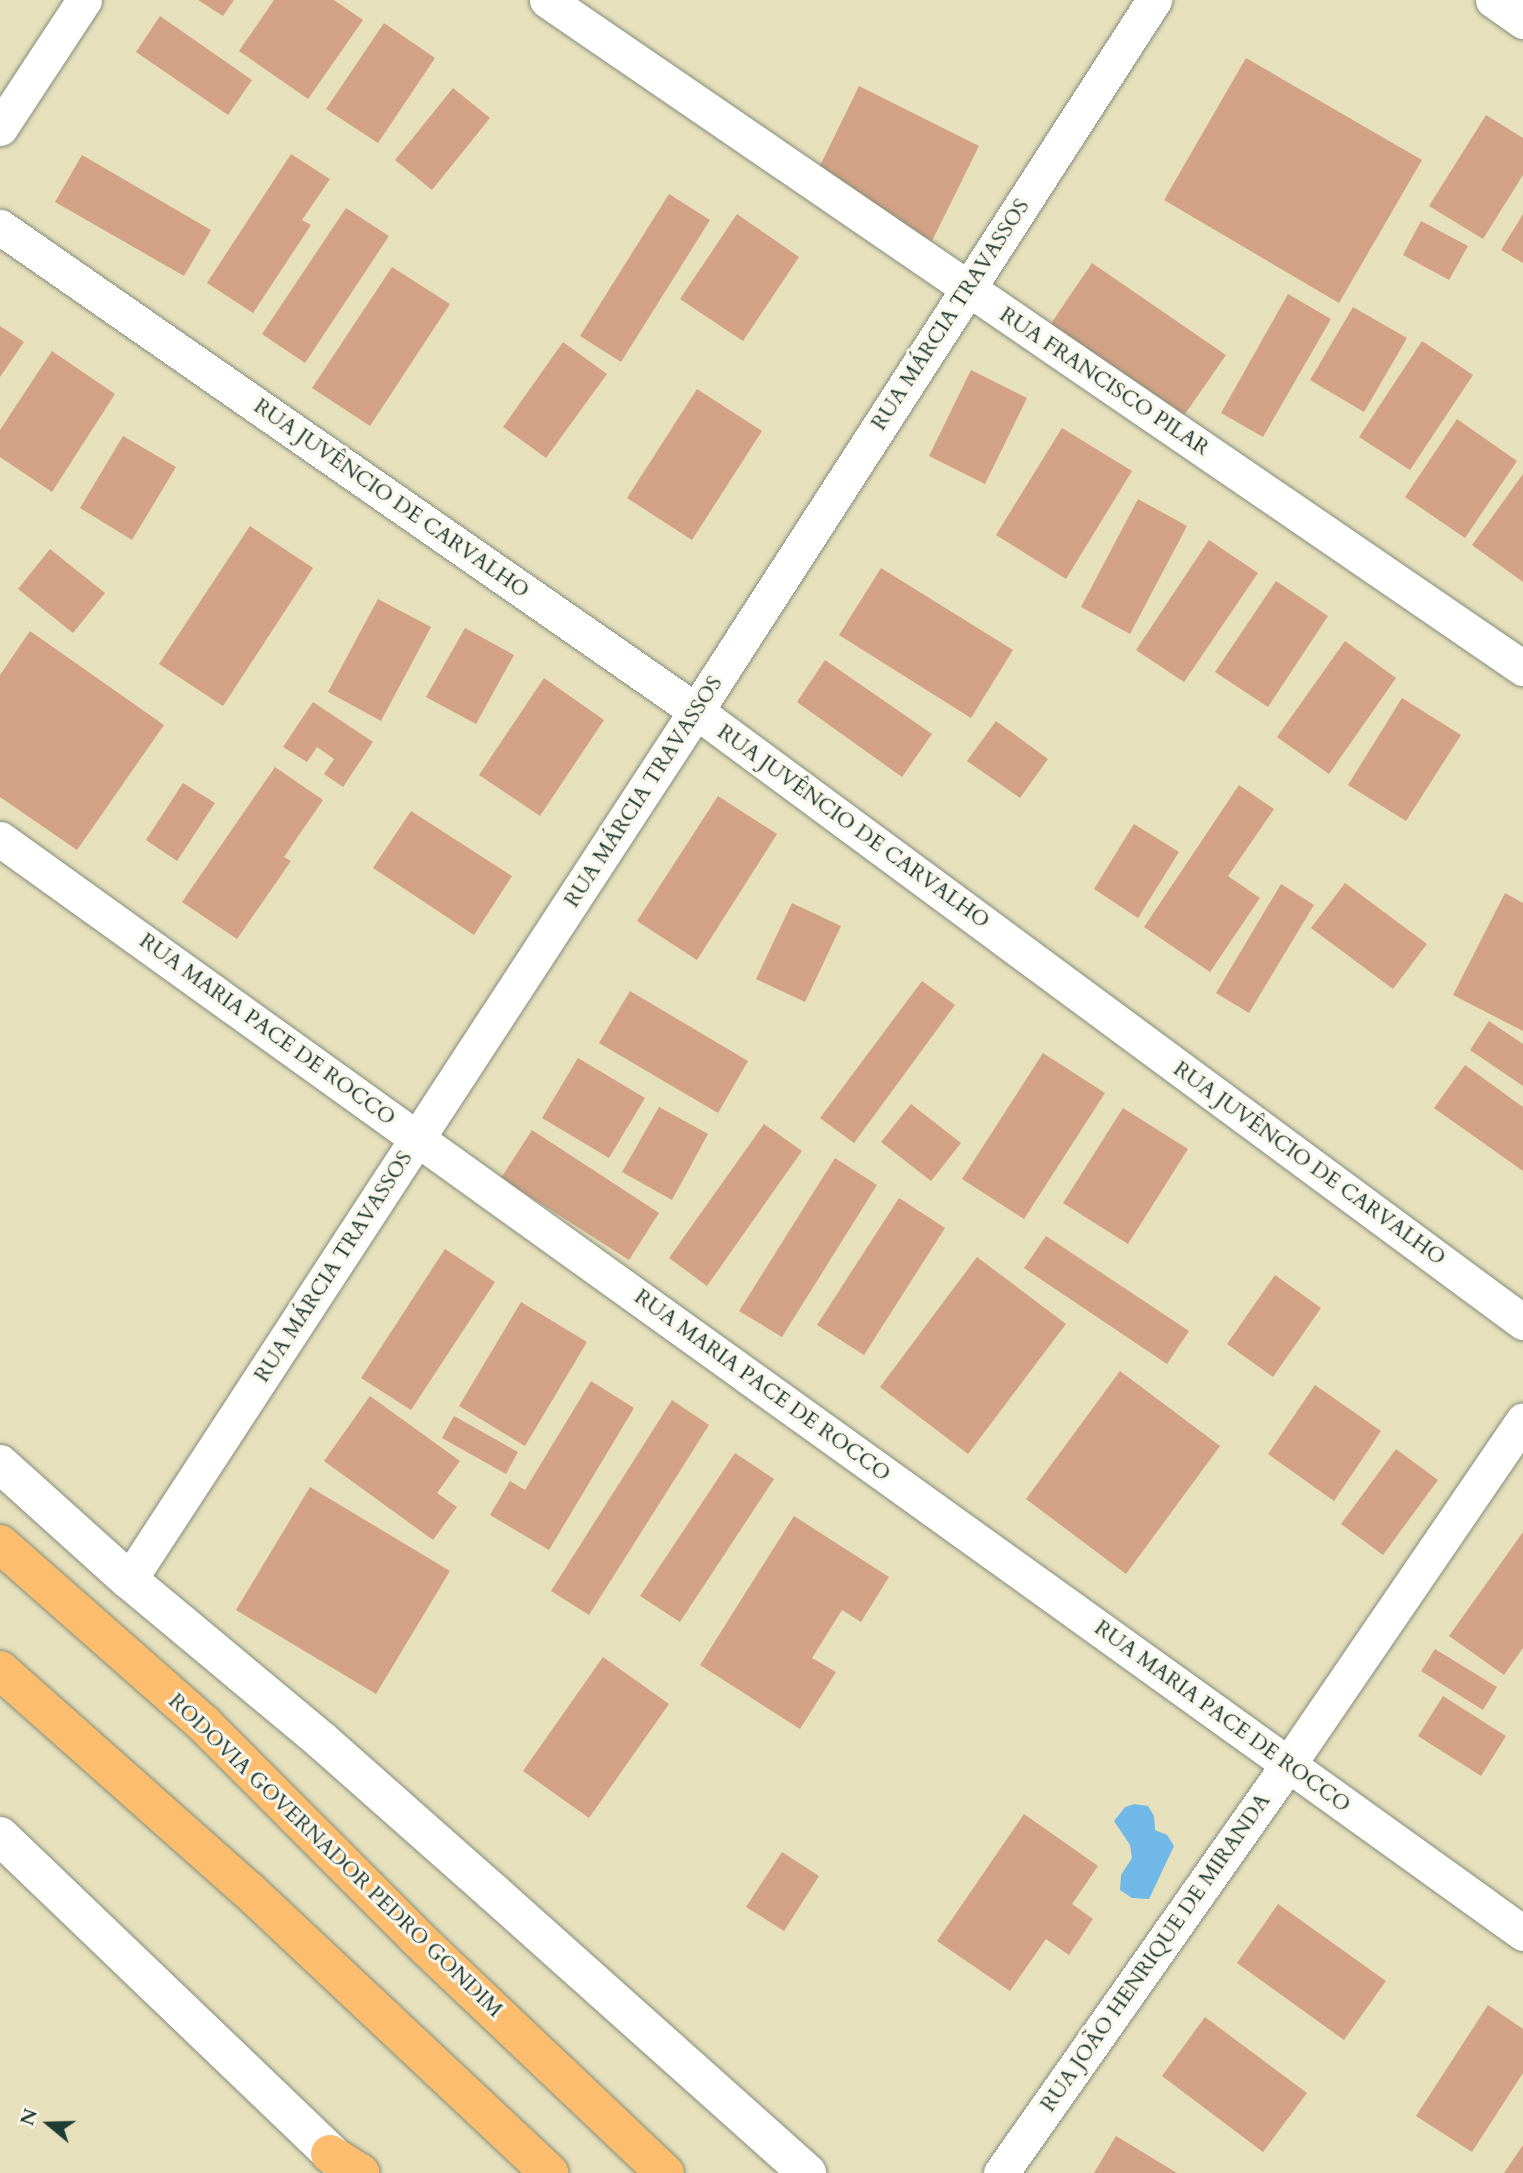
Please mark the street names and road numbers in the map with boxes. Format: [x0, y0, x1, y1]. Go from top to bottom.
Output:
street label: RUA MÁRCIA TRAVASSOS [867, 195, 1035, 435]
street label: RUA FRANCISCO PILAR [995, 302, 1213, 462]
street label: RUA JUVÊNCIO DE CARVALHO [249, 394, 533, 604]
street label: RUA MÁRCIA TRAVASSOS [560, 672, 728, 912]
street label: RUA JUVÊNCIO DE CARVALHO [712, 720, 994, 934]
street label: RUA MARIA PACE DE ROCCO [134, 929, 400, 1131]
street label: RUA JUVÊNCIO DE CARVALHO [1168, 1057, 1450, 1271]
street label: RUA MÁRCIA TRAVASSOS [250, 1147, 418, 1387]
street label: RUA MARIA PACE DE ROCCO [629, 1285, 895, 1487]
street label: RUA MARIA PACE DE ROCCO [1089, 1616, 1355, 1818]
street label: RODOVIA GOVERNADOR PEDRO GONDIM [163, 1689, 507, 2023]
street label: RUA JOÃO HENRIQUE DE MIRANDA [1036, 1789, 1276, 2117]

